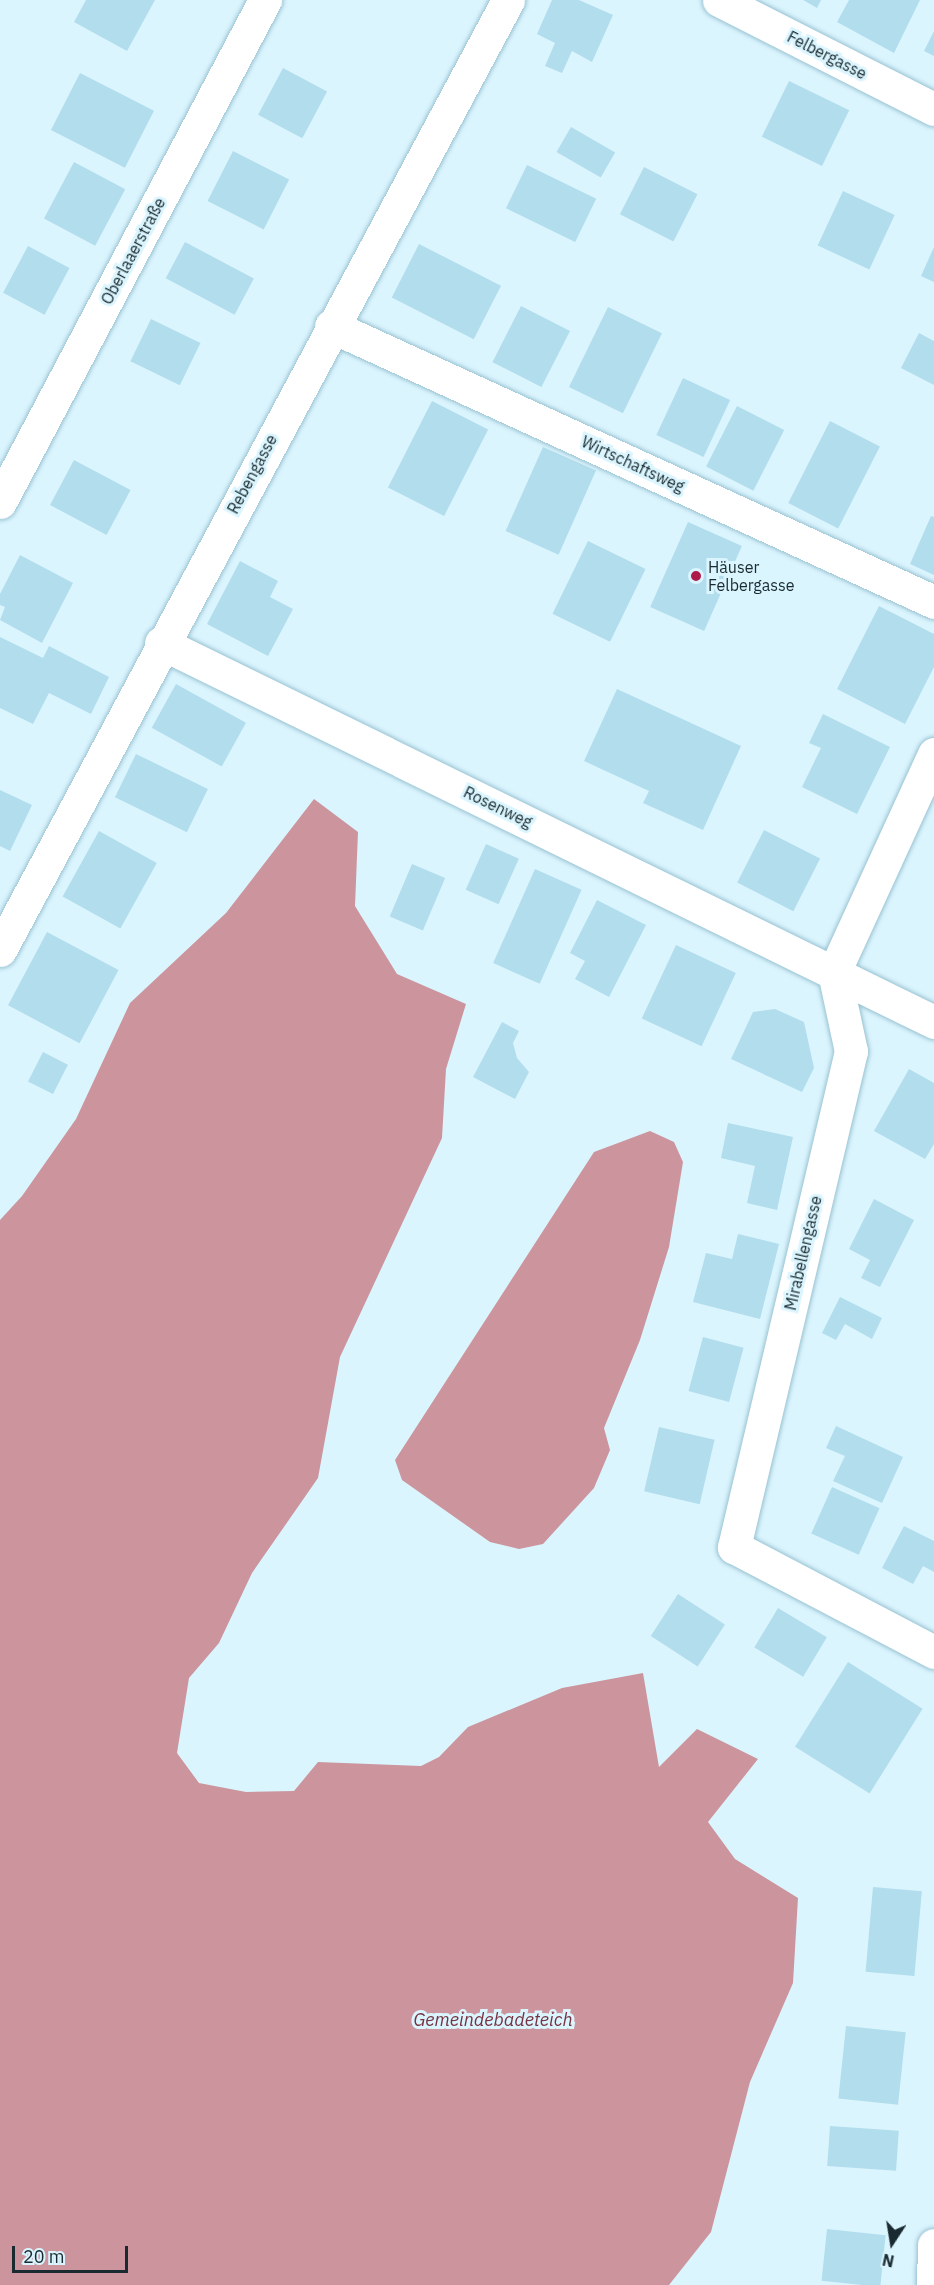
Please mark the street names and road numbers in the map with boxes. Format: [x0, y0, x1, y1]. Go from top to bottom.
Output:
street label: Felbergasse [784, 27, 870, 83]
street label: Oberlaaerstraße [97, 194, 169, 308]
street label: Rebengasse [223, 431, 281, 517]
street label: Wirtschaftsweg [579, 432, 687, 496]
street label: Rosenweg [461, 782, 535, 832]
street label: Mirabellengasse [780, 1194, 826, 1312]

